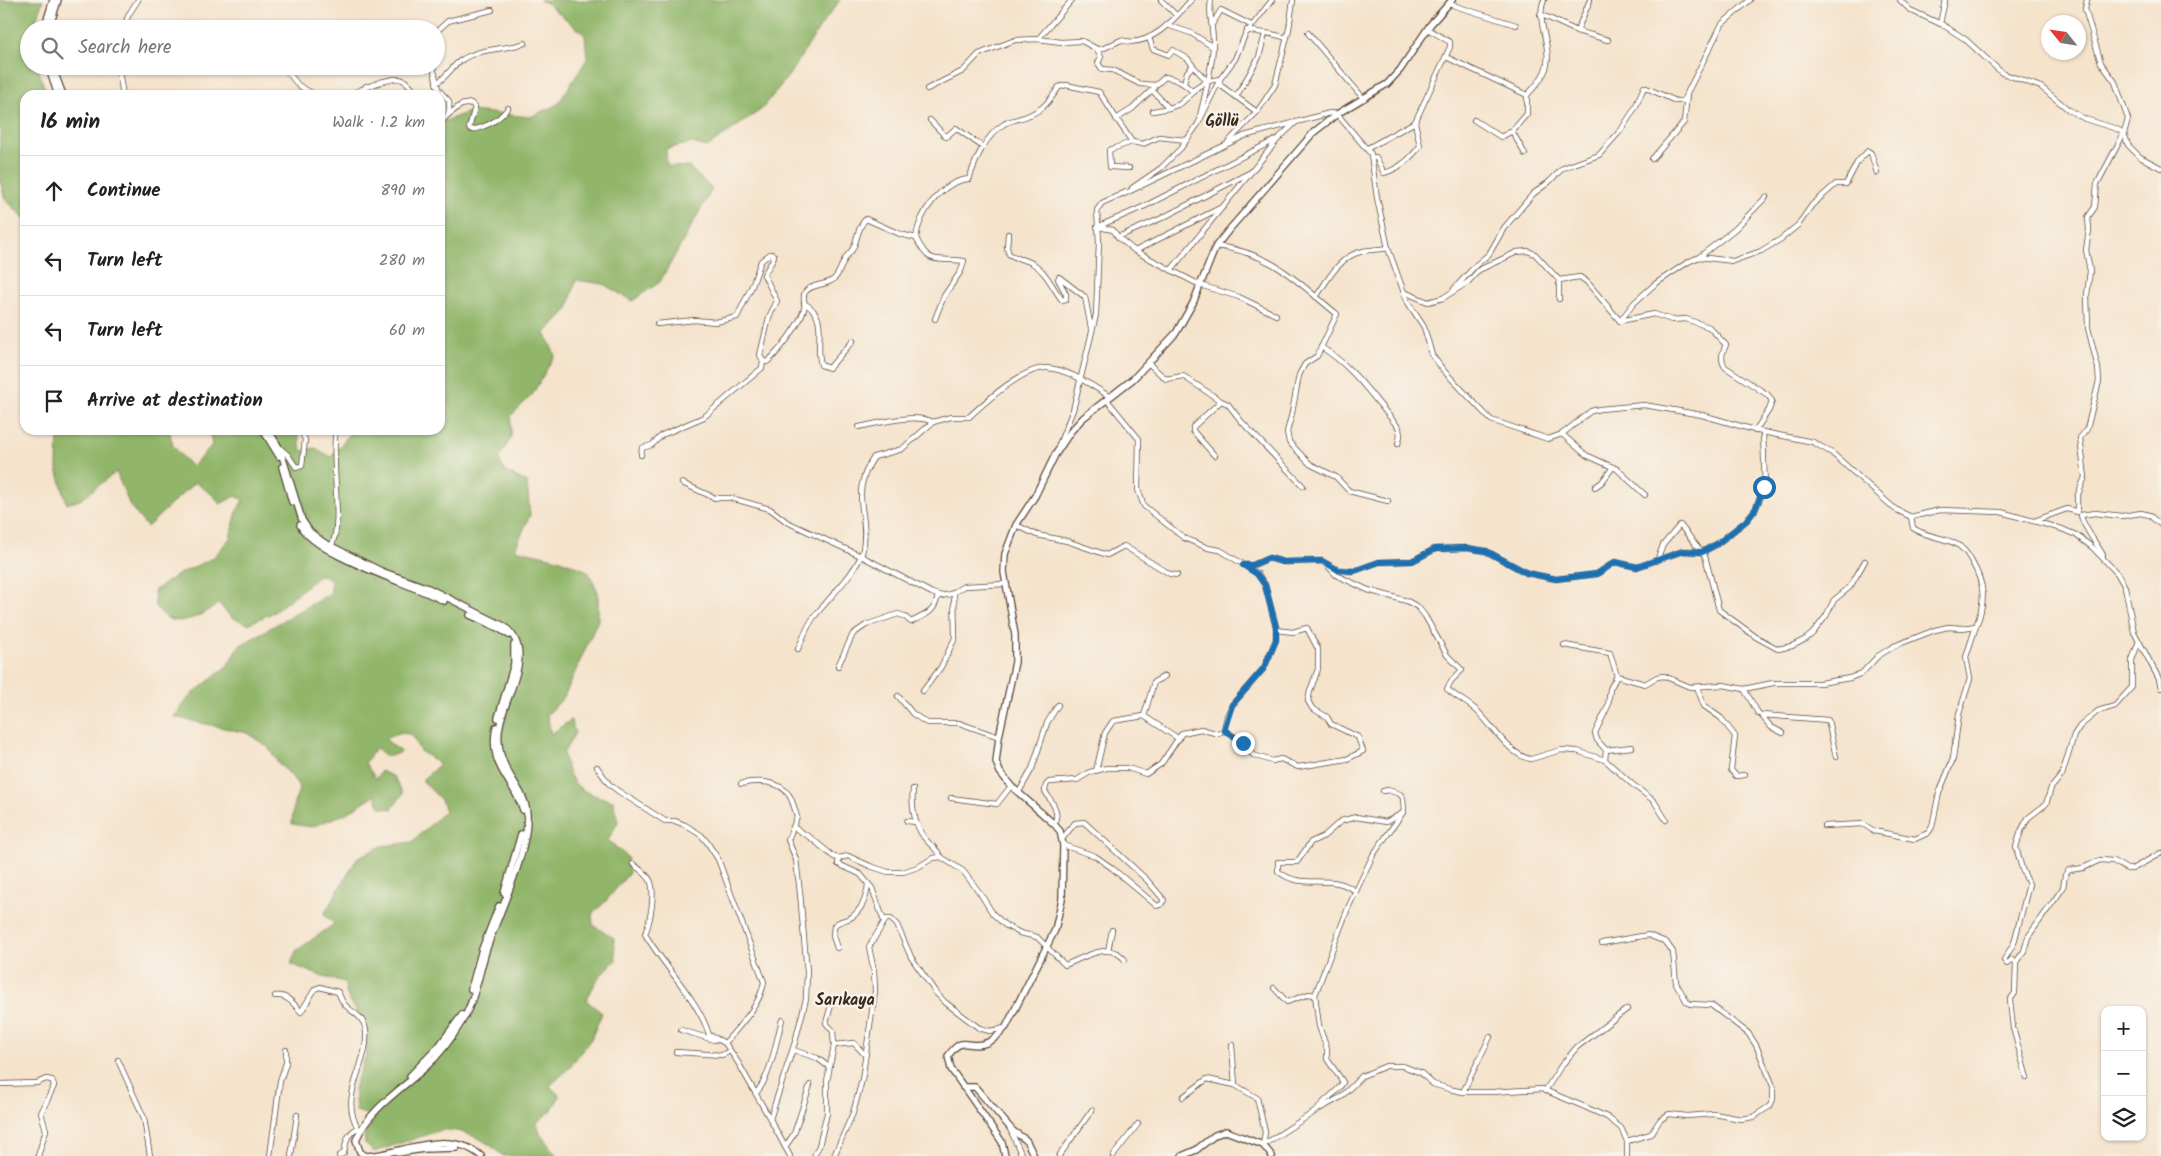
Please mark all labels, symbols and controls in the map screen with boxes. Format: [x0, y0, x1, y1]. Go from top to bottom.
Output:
north arrow [2041, 15, 2086, 60]
search box [20, 20, 445, 75]
text: Search here [78, 33, 172, 63]
icon: search [38, 34, 66, 62]
text: 16 min [40, 106, 100, 139]
district label: Göllü [1206, 109, 1239, 134]
text: Walk · 1.2 km [332, 110, 425, 135]
text: Continue [87, 176, 160, 206]
icon: ahead [40, 177, 68, 205]
text: 890 m [380, 178, 425, 203]
text: Turn left [87, 246, 162, 276]
icon: left [40, 247, 68, 275]
text: 280 m [379, 248, 425, 273]
text: Turn left [87, 316, 162, 346]
icon: left [40, 317, 68, 345]
text: 60 m [389, 318, 425, 343]
text: Arrive at destination [87, 386, 263, 416]
icon: arrive [40, 387, 68, 415]
route start [1753, 476, 1776, 499]
route end [1232, 732, 1255, 755]
district label: Sarıkaya [815, 988, 875, 1013]
map controls [2101, 1006, 2146, 1141]
button: + [2101, 1006, 2146, 1051]
button: − [2101, 1051, 2146, 1096]
button: layers [2101, 1096, 2146, 1141]

